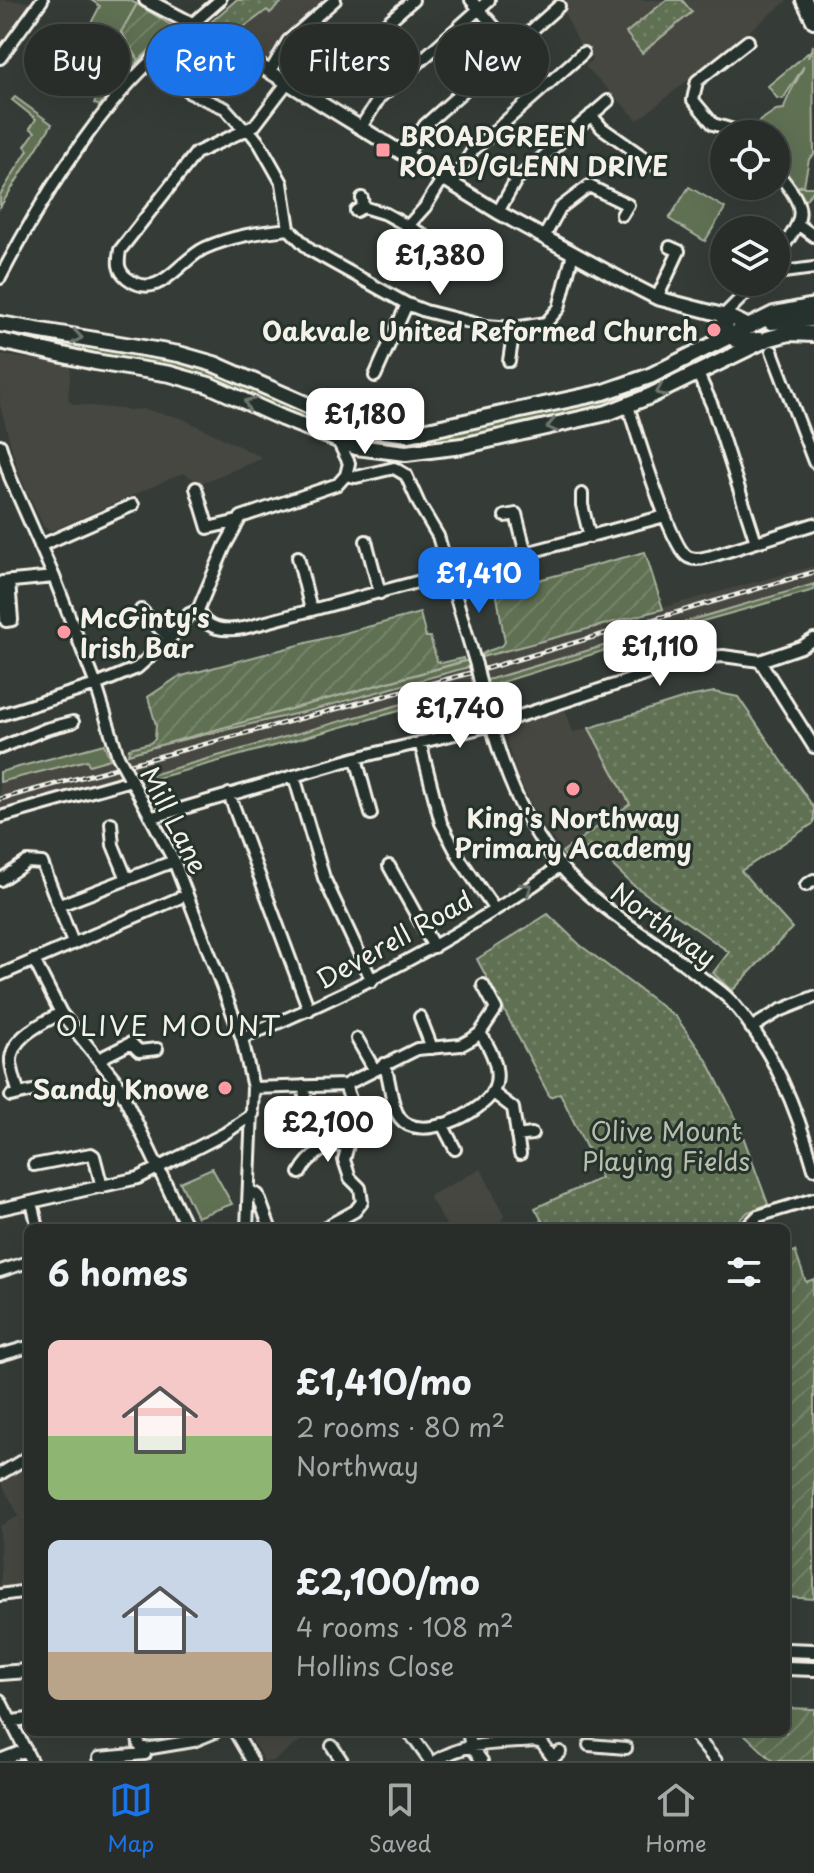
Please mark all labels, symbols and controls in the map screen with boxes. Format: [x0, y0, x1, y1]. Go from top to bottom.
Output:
chip: Buy [24, 24, 130, 96]
chip: Rent [146, 24, 264, 96]
chip: Filters [280, 24, 419, 96]
chip: New [435, 24, 549, 96]
place label: BROADGREEN ROAD/GLENN DRIVE [399, 116, 668, 185]
map controls [710, 120, 790, 296]
button: locate [710, 120, 790, 200]
marker: BROADGREEN ROAD/GLENN DRIVE [374, 141, 392, 159]
button: layers [710, 216, 790, 296]
pin: £1,380 [375, 229, 505, 297]
text: £1,380 [395, 235, 485, 274]
place label: Oakvale United Reformed Church [262, 311, 698, 350]
marker: Oakvale United Reformed Church [705, 321, 723, 339]
one-way arrow [70, 328, 84, 345]
one-way arrow [655, 381, 669, 397]
pin: £1,180 [300, 388, 430, 456]
text: £1,180 [324, 394, 406, 433]
one-way arrow [242, 397, 257, 413]
one-way arrow [546, 416, 560, 433]
pin: £1,410 [414, 547, 544, 615]
text: £1,410 [436, 553, 522, 592]
place label: McGinty's Irish Bar [80, 598, 210, 667]
pin: £1,110 [595, 620, 725, 688]
marker: McGinty's Irish Bar [55, 623, 73, 641]
text: £1,110 [622, 626, 698, 665]
pin: £1,740 [395, 682, 525, 750]
text: £1,740 [416, 688, 504, 727]
street label: Mill Lane [131, 759, 219, 881]
marker: King's Northway Primary Academy [564, 780, 582, 798]
place label: King's Northway Primary Academy [454, 798, 692, 867]
street label: Northway [603, 872, 725, 976]
street label: Deverell Road [309, 880, 479, 998]
one-way arrow [519, 883, 533, 898]
district label: OLIVE MOUNT [56, 1003, 282, 1046]
place label: Sandy Knowe [33, 1069, 209, 1108]
marker: Sandy Knowe [216, 1079, 234, 1097]
pin: £2,100 [263, 1096, 393, 1164]
text: £2,100 [282, 1102, 374, 1141]
park label: Olive Mount Playing Fields [582, 1111, 750, 1180]
text: 6 homes [48, 1246, 188, 1298]
icon: filters [722, 1250, 766, 1294]
text: £1,410/mo [296, 1355, 471, 1407]
icon: home [112, 1372, 208, 1468]
text: 2 rooms · 80 m² [296, 1407, 505, 1446]
text: Northway [296, 1446, 419, 1485]
text: £2,100/mo [296, 1555, 480, 1607]
icon: home [112, 1572, 208, 1668]
text: 4 rooms · 108 m² [296, 1607, 514, 1646]
text: Hollins Close [296, 1646, 454, 1685]
tab: Map [107, 1778, 154, 1859]
tab: Saved [369, 1778, 431, 1859]
tab: Home [646, 1778, 707, 1859]

